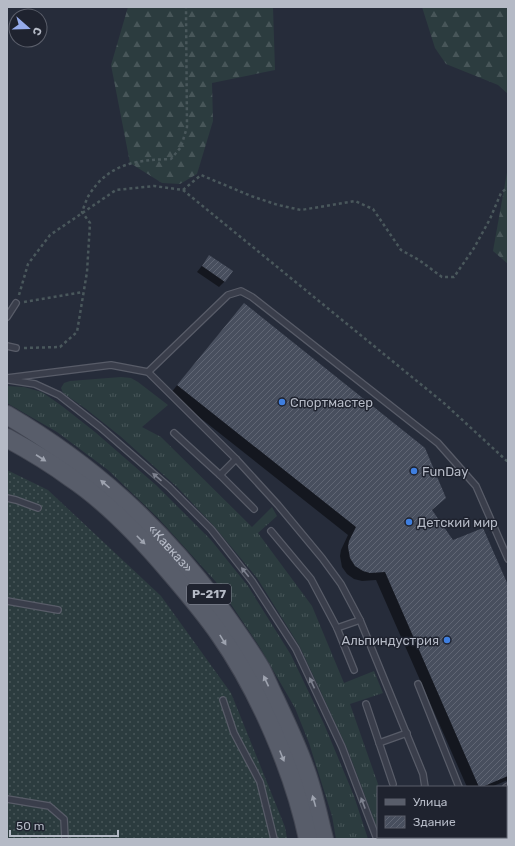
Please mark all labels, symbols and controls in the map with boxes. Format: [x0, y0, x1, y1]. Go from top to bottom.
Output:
north arrow [8, 8, 48, 48]
text: С [29, 25, 44, 37]
place label: Спортмастер [290, 395, 373, 410]
marker: Спортмастер [277, 397, 287, 407]
one-way arrow [35, 454, 46, 462]
place label: FunDay [422, 464, 468, 479]
marker: FunDay [409, 466, 419, 476]
one-way arrow [152, 472, 162, 481]
one-way arrow [100, 479, 110, 488]
place label: Детский мир [417, 515, 498, 530]
marker: Детский мир [404, 517, 414, 527]
street label: «Кавказ» [145, 521, 196, 575]
one-way arrow [136, 535, 146, 545]
one-way arrow [241, 567, 249, 577]
road number: Р-217 [187, 584, 231, 604]
place label: Альпиндустрия [341, 633, 439, 648]
one-way arrow [220, 634, 227, 646]
marker: Альпиндустрия [442, 635, 452, 645]
one-way arrow [263, 675, 269, 686]
one-way arrow [309, 677, 315, 689]
one-way arrow [279, 750, 285, 762]
legend [377, 786, 507, 838]
one-way arrow [311, 795, 317, 807]
text: Улица [413, 795, 447, 809]
one-way arrow [359, 796, 365, 808]
scale bar [10, 812, 118, 838]
text: Здание [413, 815, 456, 829]
text: 50 m [16, 819, 44, 833]

